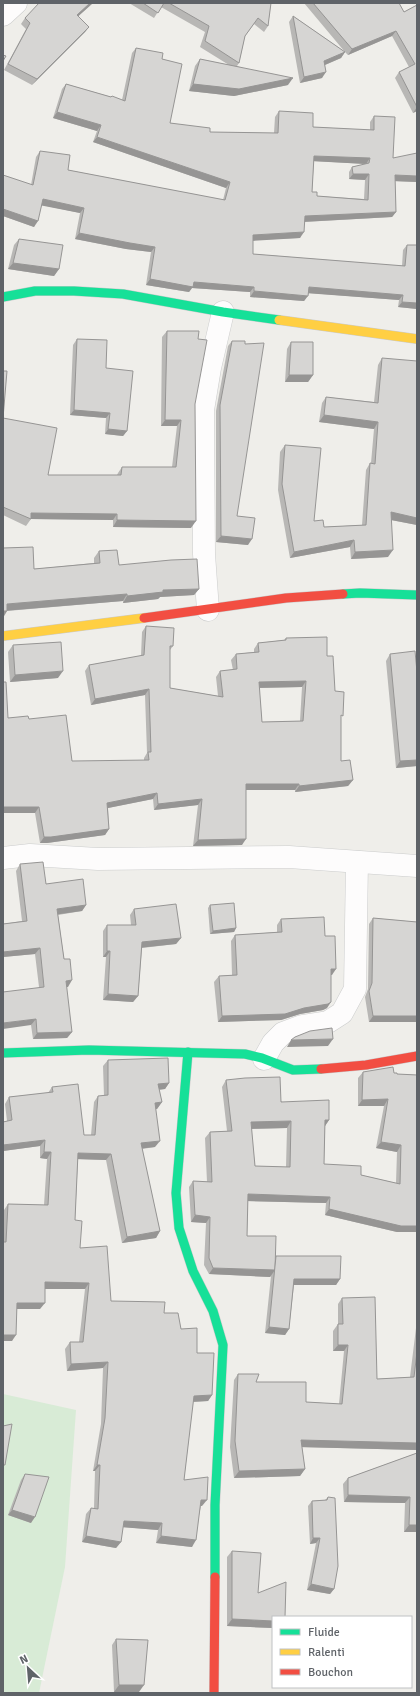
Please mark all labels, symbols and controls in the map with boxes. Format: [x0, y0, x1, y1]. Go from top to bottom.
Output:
legend [272, 1616, 412, 1688]
text: Fluide [308, 1625, 340, 1640]
text: Ralenti [308, 1645, 345, 1660]
north arrow [8, 1648, 48, 1688]
text: N [18, 1652, 30, 1667]
text: Bouchon [308, 1665, 353, 1680]

